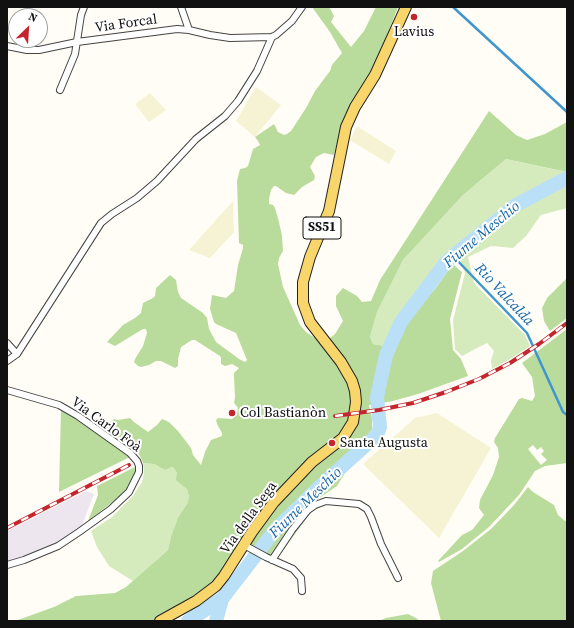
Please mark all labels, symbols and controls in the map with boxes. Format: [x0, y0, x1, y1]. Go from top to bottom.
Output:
north arrow [8, 8, 48, 48]
text: N [26, 9, 40, 26]
street label: Via Forcal [94, 11, 158, 37]
marker: Lavius [409, 12, 419, 22]
place label: Lavius [394, 24, 434, 40]
water label: Fiume Meschio [440, 198, 524, 272]
road number: SS51 [303, 217, 341, 239]
water label: Rio Valcalda [470, 260, 538, 330]
street label: Via Carlo Foà [68, 394, 144, 456]
place label: Col Bastianòn [240, 405, 326, 421]
marker: Col Bastianòn [227, 408, 237, 418]
place label: Santa Augusta [340, 435, 428, 451]
marker: Santa Augusta [327, 438, 337, 448]
water label: Fiume Meschio [266, 464, 346, 542]
street label: Via della Sega [217, 478, 281, 558]

